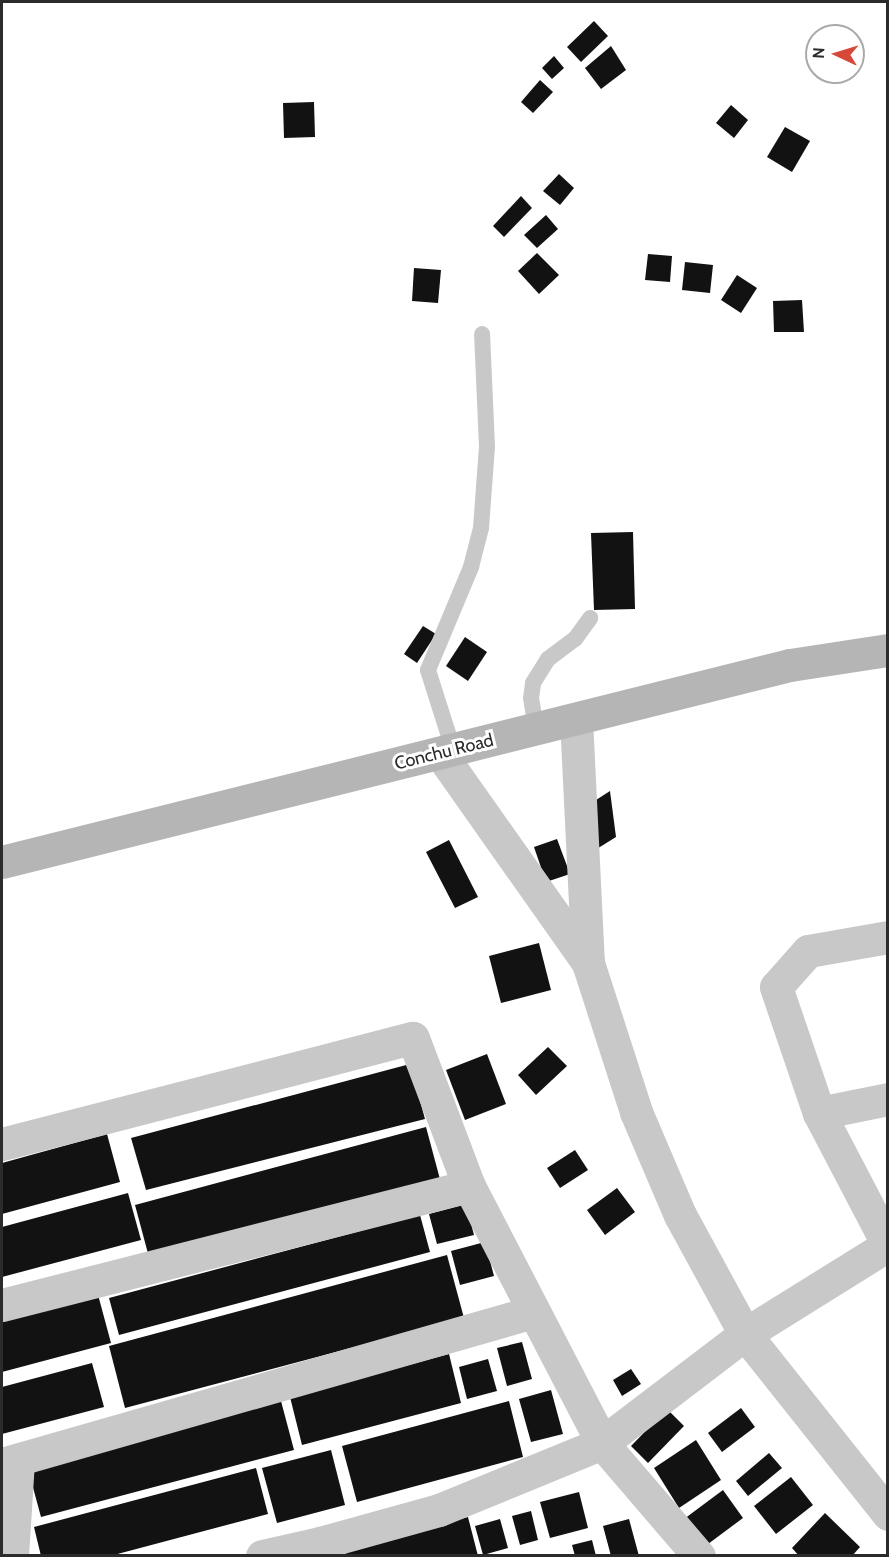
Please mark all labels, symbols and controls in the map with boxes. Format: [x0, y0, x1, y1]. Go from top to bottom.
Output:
north arrow [805, 24, 865, 84]
text: N [809, 47, 828, 59]
street label: Conchu Road [392, 729, 496, 775]

